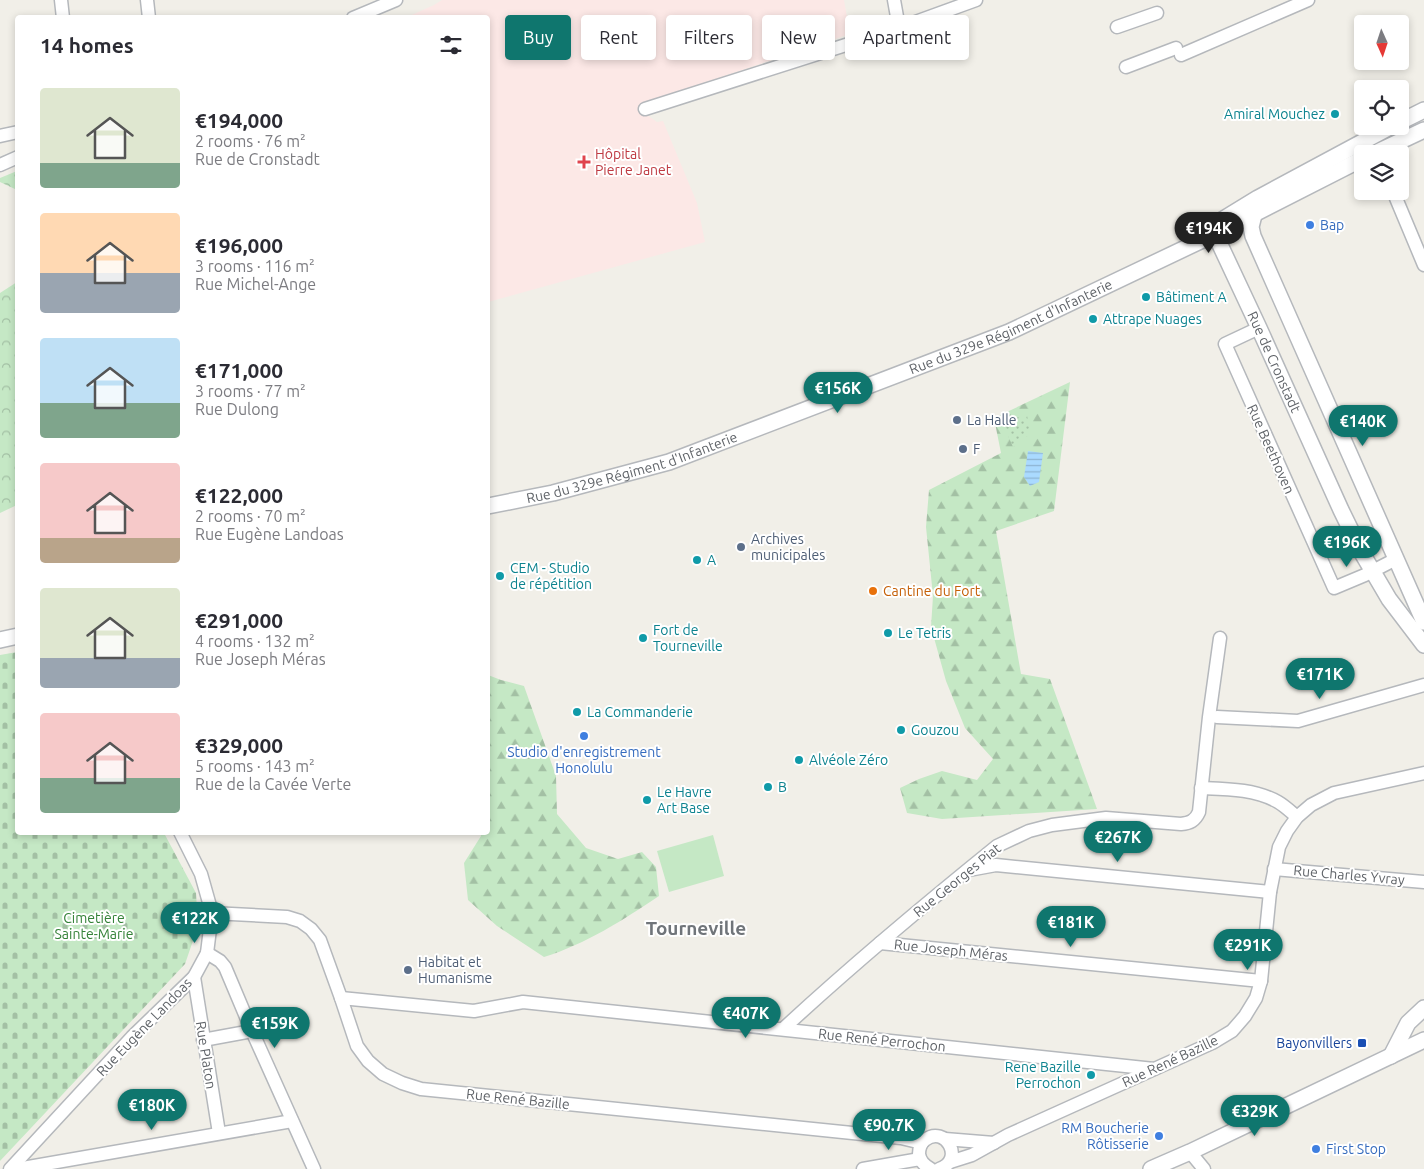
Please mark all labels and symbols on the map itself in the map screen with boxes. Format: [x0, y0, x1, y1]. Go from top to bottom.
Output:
north arrow [1354, 15, 1409, 70]
place label: Amiral Mouchez [1224, 106, 1325, 122]
marker: Amiral Mouchez [1329, 108, 1341, 120]
place label: Hôpital Pierre Janet [595, 146, 672, 178]
marker: Hôpital Pierre Janet [577, 155, 591, 169]
pin: €194K [1174, 212, 1244, 254]
place label: Bap [1320, 217, 1344, 233]
marker: Bap [1304, 219, 1316, 231]
street label: Rue du 329e Régiment d'Infanterie [907, 276, 1115, 377]
place label: Bâtiment A [1156, 289, 1227, 305]
marker: Bâtiment A [1140, 291, 1152, 303]
street label: Rue de Cronstadt [1244, 309, 1304, 416]
place label: Attrape Nuages [1103, 311, 1202, 327]
marker: Attrape Nuages [1087, 313, 1099, 325]
pin: €156K [803, 372, 873, 414]
street label: Rue Beethoven [1244, 402, 1298, 496]
pin: €140K [1328, 404, 1398, 447]
place label: La Halle [967, 412, 1017, 428]
marker: La Halle [951, 414, 963, 426]
street label: Rue du 329e Régiment d'Infanterie [525, 429, 740, 506]
place label: F [973, 441, 980, 457]
marker: F [957, 443, 969, 455]
pin: €196K [1312, 526, 1382, 568]
place label: Archives municipales [751, 531, 825, 563]
marker: Archives municipales [735, 541, 747, 553]
place label: A [707, 552, 716, 568]
marker: A [691, 554, 703, 566]
place label: CEM - Studio de répétition [510, 560, 592, 592]
marker: CEM - Studio de répétition [494, 570, 506, 582]
place label: Cantine du Fort [883, 583, 981, 599]
marker: Cantine du Fort [867, 585, 879, 597]
place label: Fort de Tourneville [653, 622, 723, 654]
place label: Le Tetris [898, 625, 951, 641]
marker: Le Tetris [882, 627, 894, 639]
marker: Fort de Tourneville [637, 632, 649, 644]
pin: €171K [1285, 658, 1355, 700]
place label: La Commanderie [587, 704, 693, 720]
marker: La Commanderie [571, 706, 583, 718]
place label: Gouzou [911, 722, 959, 738]
marker: Gouzou [895, 724, 907, 736]
marker: Studio d'enregistrement Honolulu [578, 730, 590, 742]
place label: Studio d'enregistrement Honolulu [507, 744, 661, 776]
place label: Alvéole Zéro [809, 752, 888, 768]
marker: Alvéole Zéro [793, 754, 805, 766]
place label: B [778, 779, 787, 795]
marker: B [762, 781, 774, 793]
place label: Le Havre Art Base [657, 784, 712, 816]
marker: Le Havre Art Base [641, 794, 653, 806]
pin: €267K [1083, 820, 1153, 863]
street label: Rue Georges Piat [910, 840, 1004, 920]
street label: Rue Charles Yvray [1293, 862, 1406, 888]
pin: €122K [160, 902, 230, 944]
pin: €181K [1036, 906, 1106, 948]
park label: Cimetière Sainte-Marie [55, 910, 134, 942]
district label: Tourneville [646, 917, 746, 939]
pin: €291K [1213, 928, 1283, 971]
street label: Rue Joseph Méras [893, 936, 1009, 964]
place label: Habitat et Humanisme [418, 954, 492, 986]
marker: Habitat et Humanisme [402, 964, 414, 976]
street label: Rue Eugène Landoas [93, 975, 195, 1079]
pin: €407K [711, 996, 781, 1039]
pin: €159K [240, 1006, 310, 1049]
street label: Rue Platon [193, 1020, 219, 1090]
street label: Rue René Perrochon [817, 1025, 947, 1055]
street label: Rue René Bazille [1119, 1032, 1221, 1090]
place label: Bayonvillers [1276, 1035, 1352, 1051]
marker: Bayonvillers [1356, 1037, 1368, 1049]
place label: Rene Bazille Perrochon [1005, 1059, 1081, 1091]
marker: Rene Bazille Perrochon [1085, 1069, 1097, 1081]
street label: Rue René Bazille [465, 1086, 571, 1112]
pin: €180K [117, 1088, 187, 1131]
pin: €329K [1220, 1094, 1290, 1137]
pin: €90.7K [848, 1108, 930, 1151]
place label: RM Boucherie Rôtisserie [1061, 1120, 1149, 1152]
marker: RM Boucherie Rôtisserie [1153, 1130, 1165, 1142]
place label: First Stop [1326, 1141, 1386, 1157]
marker: First Stop [1310, 1143, 1322, 1155]

